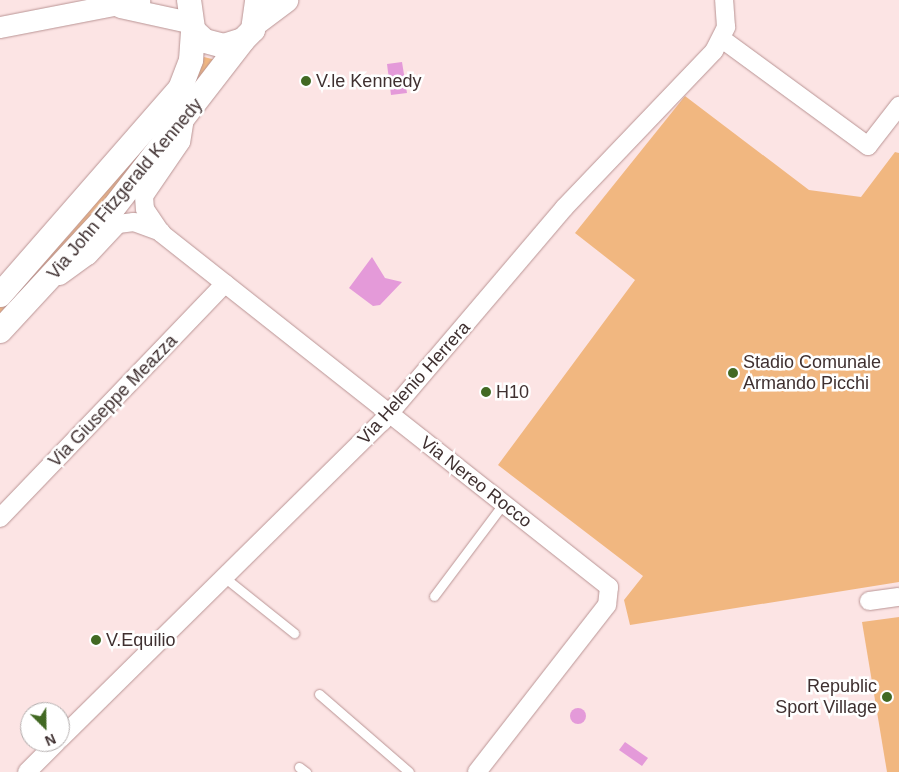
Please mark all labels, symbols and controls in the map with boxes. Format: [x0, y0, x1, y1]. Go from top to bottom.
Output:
place label: V.le Kennedy [316, 70, 421, 92]
marker: V.le Kennedy [300, 75, 312, 87]
street label: Via John Fitzgerald Kennedy [43, 94, 207, 284]
street label: Via Helenio Herrera [353, 317, 475, 449]
street label: Via Giuseppe Meazza [44, 330, 182, 472]
place label: Stadio Comunale Armando Picchi [743, 352, 881, 394]
marker: Stadio Comunale Armando Picchi [727, 367, 739, 379]
place label: H10 [496, 381, 529, 403]
marker: H10 [480, 386, 492, 398]
street label: Via Nereo Rocco [416, 432, 536, 532]
place label: V.Equilio [106, 629, 175, 651]
marker: V.Equilio [90, 634, 102, 646]
place label: Republic Sport Village [775, 676, 877, 719]
marker: Republic Sport Village [881, 691, 893, 703]
north arrow [20, 702, 70, 752]
text: N [43, 731, 58, 749]

